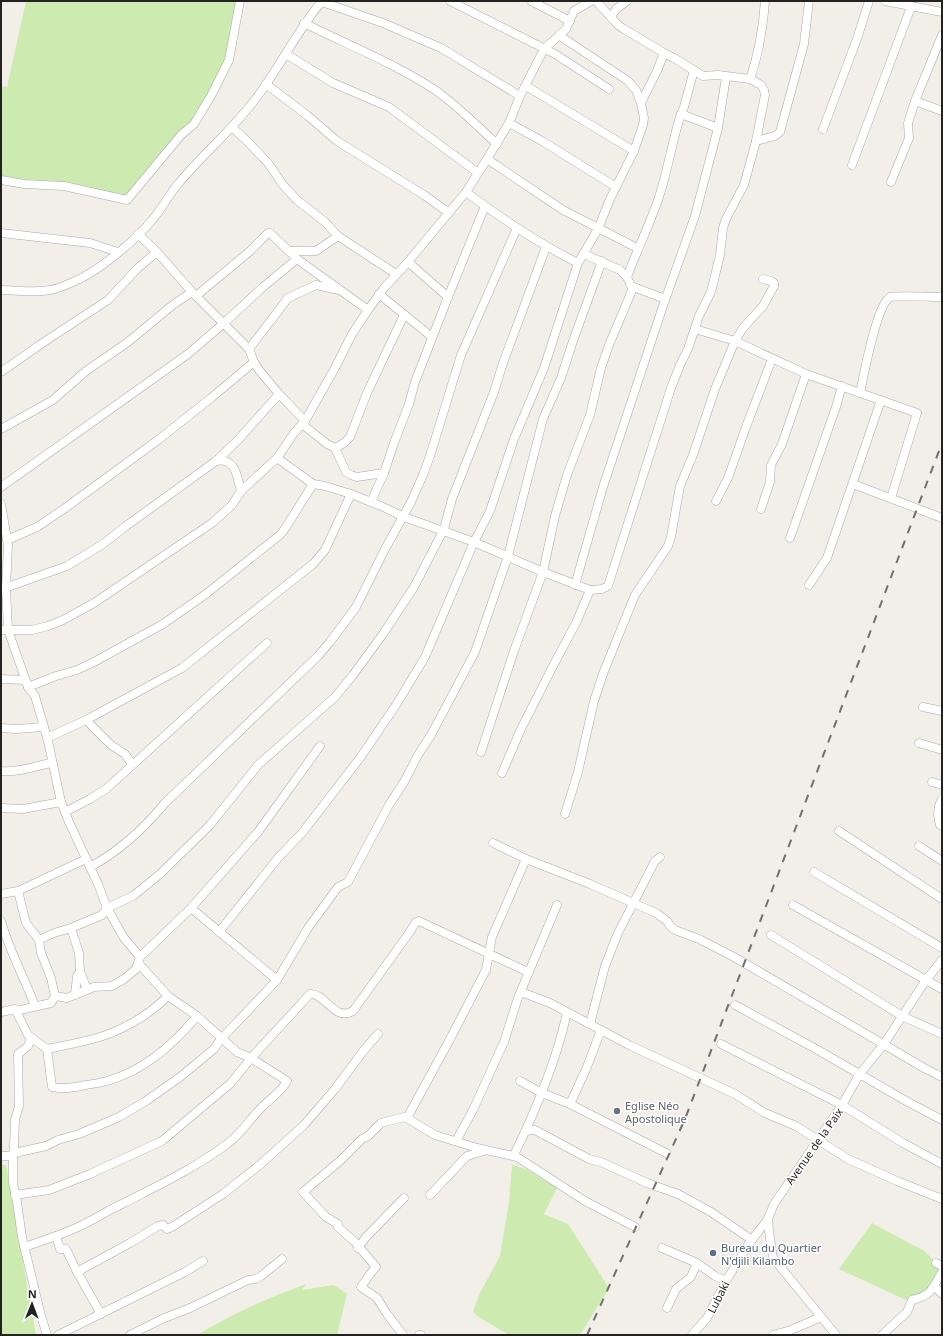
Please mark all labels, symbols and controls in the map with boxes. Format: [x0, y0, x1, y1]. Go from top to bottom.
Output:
place label: Eglise Néo Apostolique [625, 1098, 687, 1126]
street label: Avenue de la Paix [782, 1104, 846, 1187]
marker: Eglise Néo Apostolique [612, 1106, 622, 1116]
place label: Bureau du Quartier N'djili Kilambo [721, 1240, 822, 1268]
marker: Bureau du Quartier N'djili Kilambo [708, 1248, 718, 1258]
street label: Lubaki [704, 1278, 732, 1316]
north arrow [12, 1284, 52, 1324]
text: N [28, 1286, 37, 1301]

